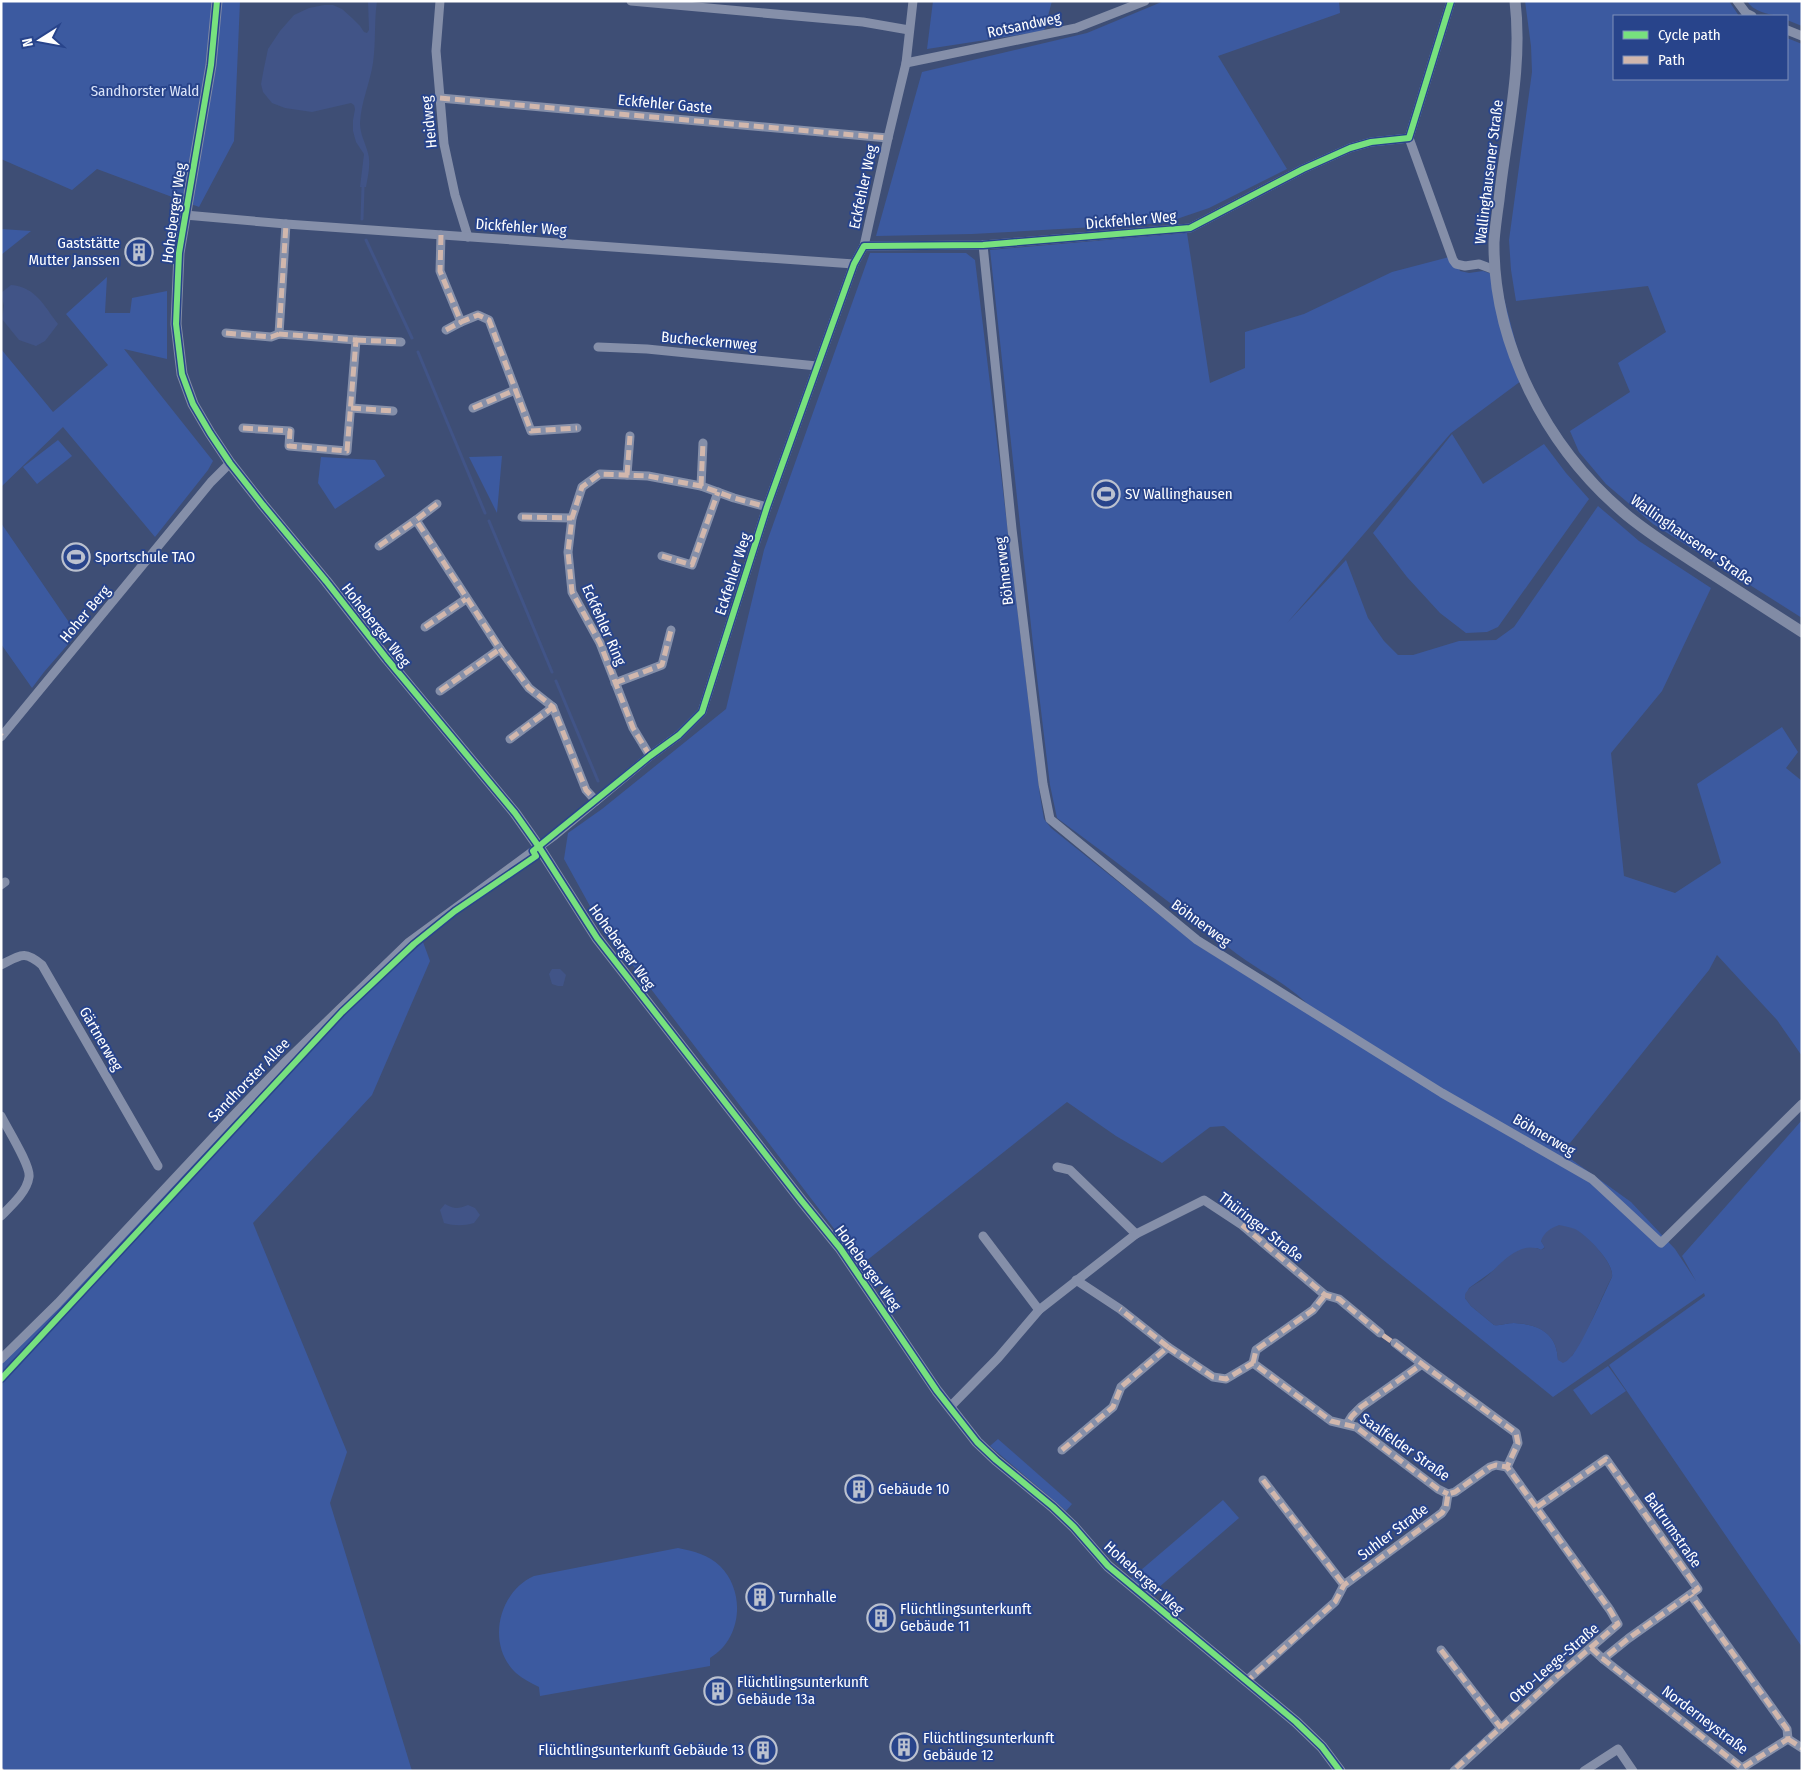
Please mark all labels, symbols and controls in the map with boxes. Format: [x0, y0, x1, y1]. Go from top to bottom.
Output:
street label: Rotsandweg [986, 8, 1062, 42]
north arrow [15, 15, 65, 65]
legend [1613, 15, 1788, 80]
text: Cycle path [1658, 26, 1721, 44]
text: N [19, 37, 37, 48]
text: Path [1658, 51, 1685, 69]
park label: Sandhorster Wald [91, 82, 199, 100]
street label: Eckfehler Gaste [617, 91, 713, 117]
street label: Heidweg [417, 95, 441, 149]
street label: Wallinghausener Straße [1471, 99, 1507, 245]
street label: Eckfehler Weg [845, 143, 881, 231]
street label: Hoheberger Weg [158, 162, 190, 264]
street label: Dickfehler Weg [1085, 207, 1177, 233]
street label: Dickfehler Weg [475, 215, 567, 239]
place label: Gaststätte Mutter Janssen [28, 234, 120, 269]
building icon: Gaststätte Mutter Janssen [124, 237, 154, 267]
street label: Bucheckernweg [660, 328, 758, 354]
sports icon: SV Wallinghausen [1091, 479, 1121, 509]
place label: SV Wallinghausen [1125, 485, 1233, 503]
street label: Wallinghausener Straße [1627, 491, 1757, 589]
street label: Eckfehler Weg [711, 531, 755, 617]
street label: Böhnerweg [991, 536, 1017, 606]
sports icon: Sportschule TAO [61, 542, 91, 572]
place label: Sportschule TAO [95, 548, 195, 566]
street label: Hoheberger Weg [338, 580, 414, 670]
street label: Hoher Berg [56, 582, 114, 646]
street label: Eckfehler Ring [578, 582, 630, 668]
street label: Böhnerweg [1168, 895, 1234, 951]
street label: Hoheberger Weg [585, 901, 659, 993]
street label: Gärtnerweg [75, 1004, 127, 1074]
street label: Sandhorster Allee [205, 1034, 293, 1126]
street label: Böhnerweg [1510, 1110, 1578, 1160]
street label: Thüringer Straße [1215, 1188, 1307, 1266]
street label: Hoheberger Weg [831, 1222, 905, 1314]
street label: Saalfelder Straße [1357, 1409, 1453, 1485]
building icon: Gebäude 10 [844, 1474, 874, 1504]
place label: Gebäude 10 [878, 1480, 950, 1498]
street label: Baltrumstraße [1640, 1489, 1706, 1571]
street label: Suhler Straße [1354, 1500, 1432, 1564]
street label: Hoheberger Weg [1100, 1537, 1188, 1619]
building icon: Turnhalle [745, 1582, 775, 1612]
place label: Turnhalle [779, 1588, 837, 1606]
place label: Flüchtlingsunterkunft Gebäude 11 [900, 1600, 1032, 1635]
building icon: Flüchtlingsunterkunft Gebäude 11 [866, 1603, 896, 1633]
street label: Otto-Leege-Straße [1506, 1619, 1602, 1707]
place label: Flüchtlingsunterkunft Gebäude 13a [737, 1673, 869, 1708]
building icon: Flüchtlingsunterkunft Gebäude 13a [703, 1676, 733, 1706]
street label: Norderneystraße [1658, 1682, 1752, 1758]
place label: Flüchtlingsunterkunft Gebäude 12 [923, 1729, 1055, 1764]
building icon: Flüchtlingsunterkunft Gebäude 12 [889, 1732, 919, 1762]
building icon: Flüchtlingsunterkunft Gebäude 13 [748, 1735, 778, 1765]
place label: Flüchtlingsunterkunft Gebäude 13 [538, 1741, 744, 1759]

